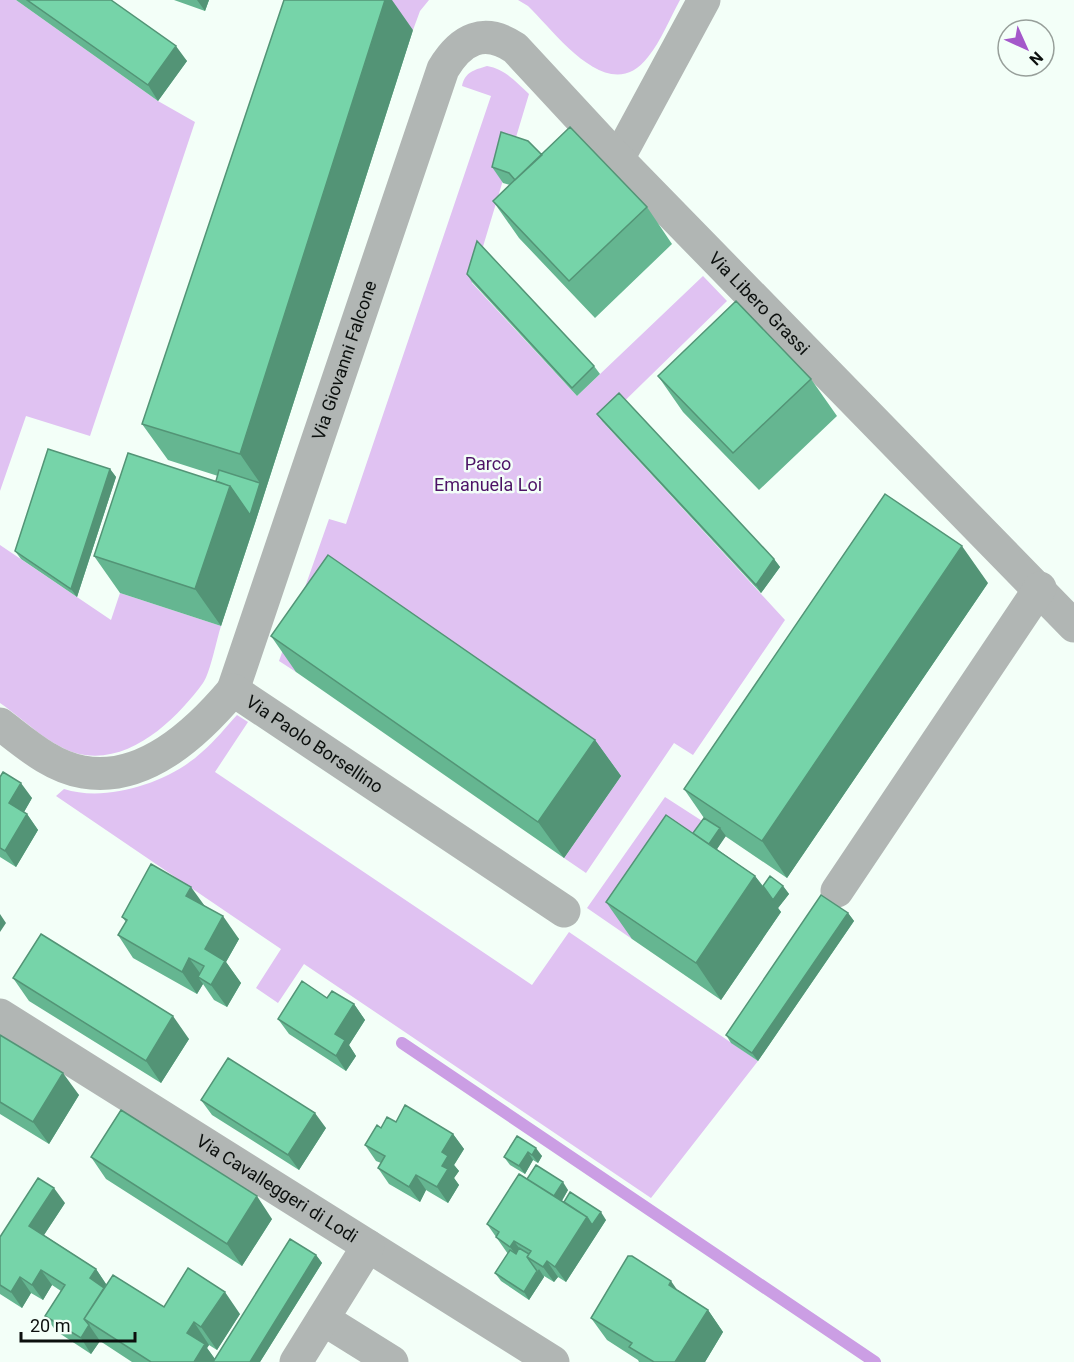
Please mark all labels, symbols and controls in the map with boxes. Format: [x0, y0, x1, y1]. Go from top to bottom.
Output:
north arrow [996, 18, 1056, 78]
text: N [1026, 48, 1047, 69]
street label: Via Libero Grassi [705, 247, 814, 359]
street label: Via Giovanni Falcone [307, 278, 381, 443]
park label: Parco Emanuela Loi [434, 453, 542, 495]
street label: Via Paolo Borsellino [242, 691, 387, 797]
street label: Via Cavalleggeri di Lodi [193, 1130, 362, 1247]
scale bar [21, 1305, 135, 1343]
text: 20 m [30, 1315, 70, 1336]

